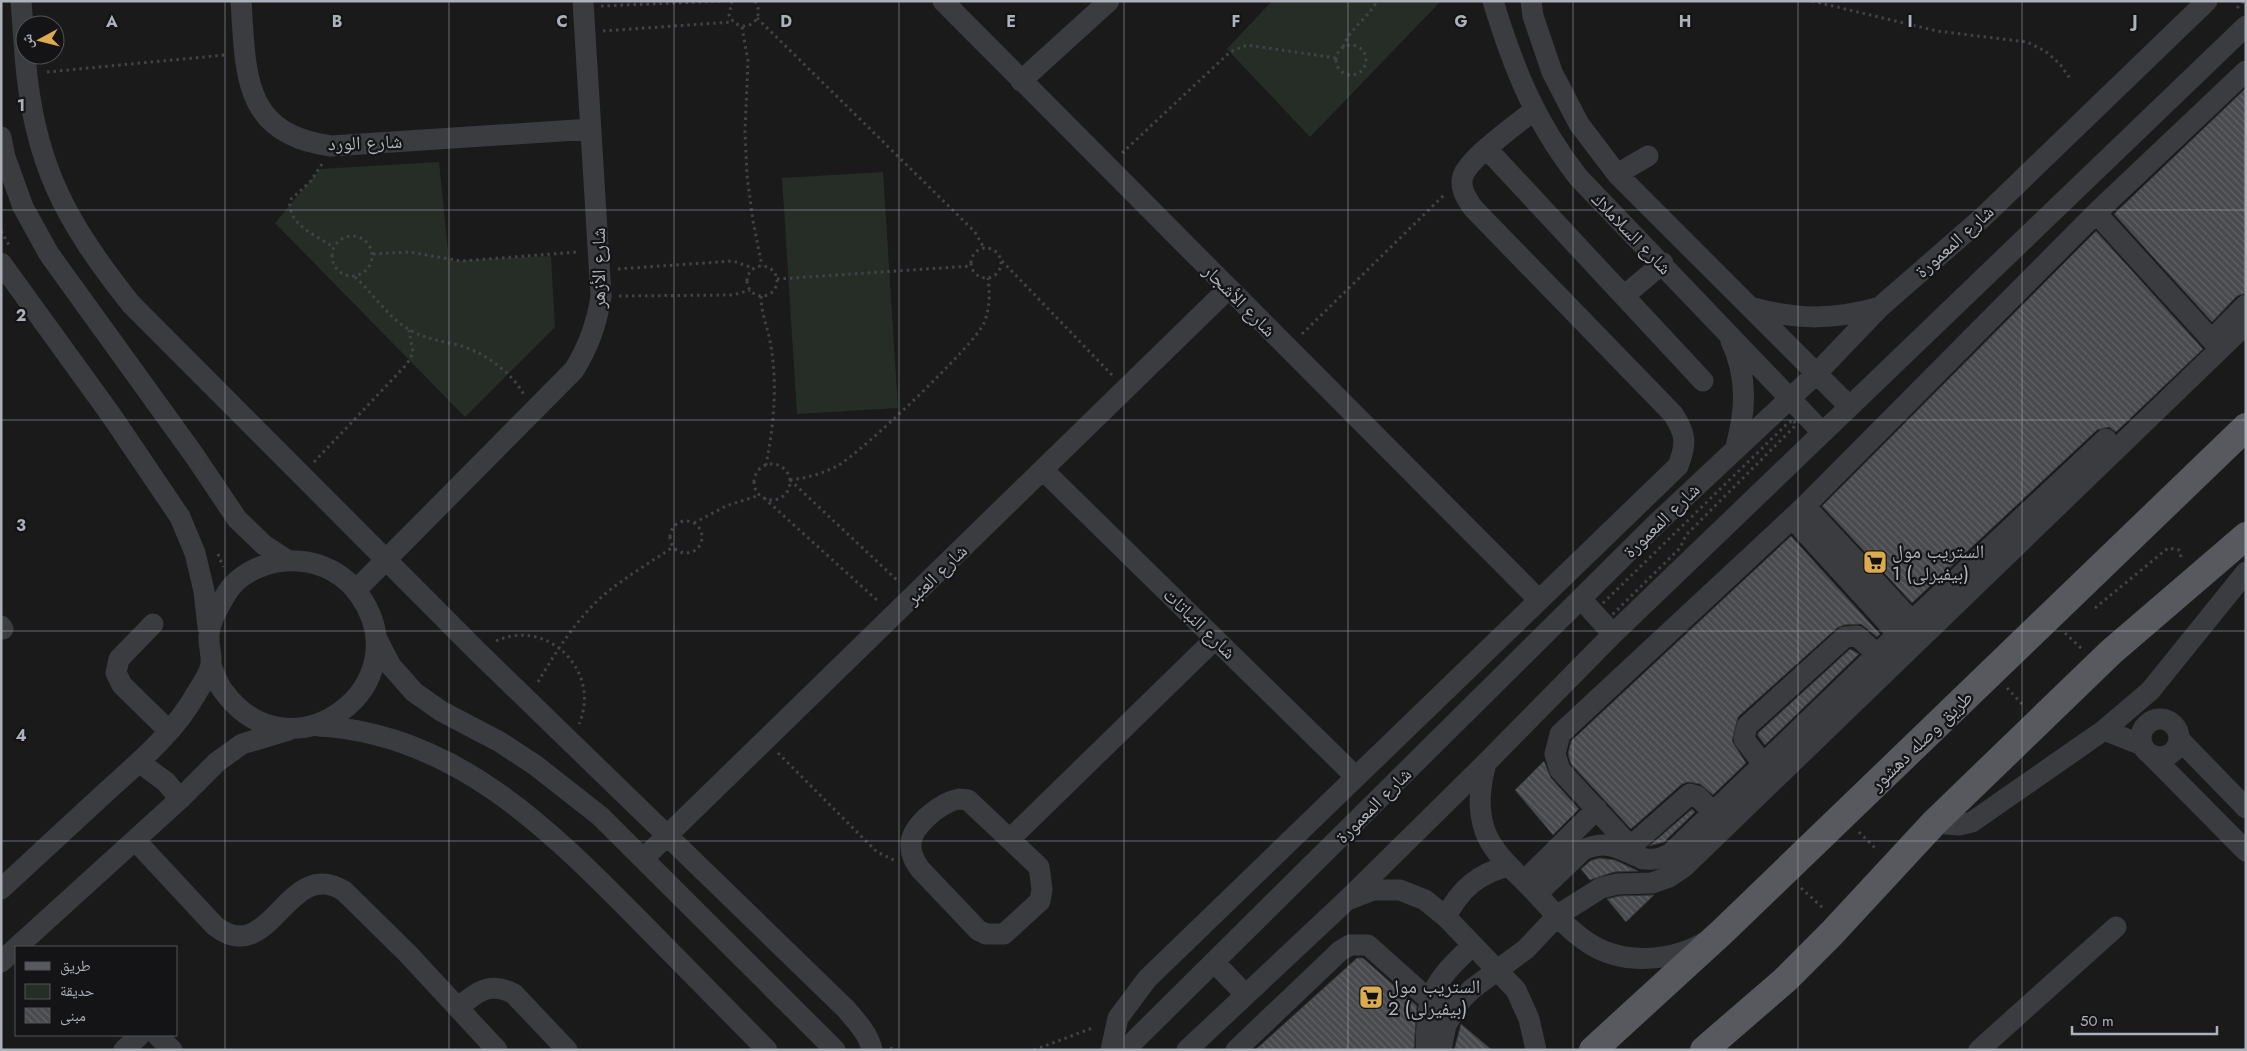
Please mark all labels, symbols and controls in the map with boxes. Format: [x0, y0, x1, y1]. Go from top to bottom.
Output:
text: A [105, 10, 118, 33]
text: B [332, 10, 342, 33]
text: C [556, 10, 568, 33]
text: D [780, 10, 792, 33]
text: E [1006, 10, 1016, 33]
text: F [1232, 10, 1240, 33]
text: G [1454, 10, 1468, 33]
text: H [1679, 10, 1691, 33]
text: I [1907, 10, 1913, 33]
text: J [2129, 10, 2138, 33]
north arrow [15, 15, 65, 65]
text: ش [16, 33, 38, 50]
text: 1 [17, 94, 25, 117]
street label: شارع الورد [327, 128, 403, 157]
street label: شارع السلاملاك [1585, 186, 1678, 281]
street label: شارع المعمورة [1909, 199, 2000, 284]
street label: شارع الأزهر [585, 228, 612, 309]
street label: شارع الأشجار [1196, 257, 1282, 343]
text: 2 [16, 304, 26, 327]
street label: شارع المعمورة [1617, 477, 1706, 564]
text: 3 [16, 514, 26, 537]
street label: شارع العنبر [899, 538, 973, 612]
place label: الستريب مول 1 (بيفيرلى) [1892, 538, 1984, 587]
supermarket icon: الستريب مول 1 (بيفيرلى) [1862, 549, 1888, 575]
street label: شارع النباتات [1157, 582, 1242, 665]
street label: طريق وصله دهشور [1863, 684, 1979, 797]
text: 4 [15, 724, 27, 747]
street label: شارع المعمورة [1329, 761, 1418, 850]
legend [15, 946, 178, 1036]
text: طريق [60, 955, 91, 977]
place label: الستريب مول 2 (بيفيرلى) [1388, 973, 1480, 1022]
text: حديقة [60, 980, 95, 1002]
supermarket icon: الستريب مول 2 (بيفيرلى) [1358, 984, 1384, 1010]
scale bar [2072, 1004, 2217, 1036]
text: مبنى [60, 1005, 86, 1027]
text: 50 m [2080, 1010, 2114, 1032]

